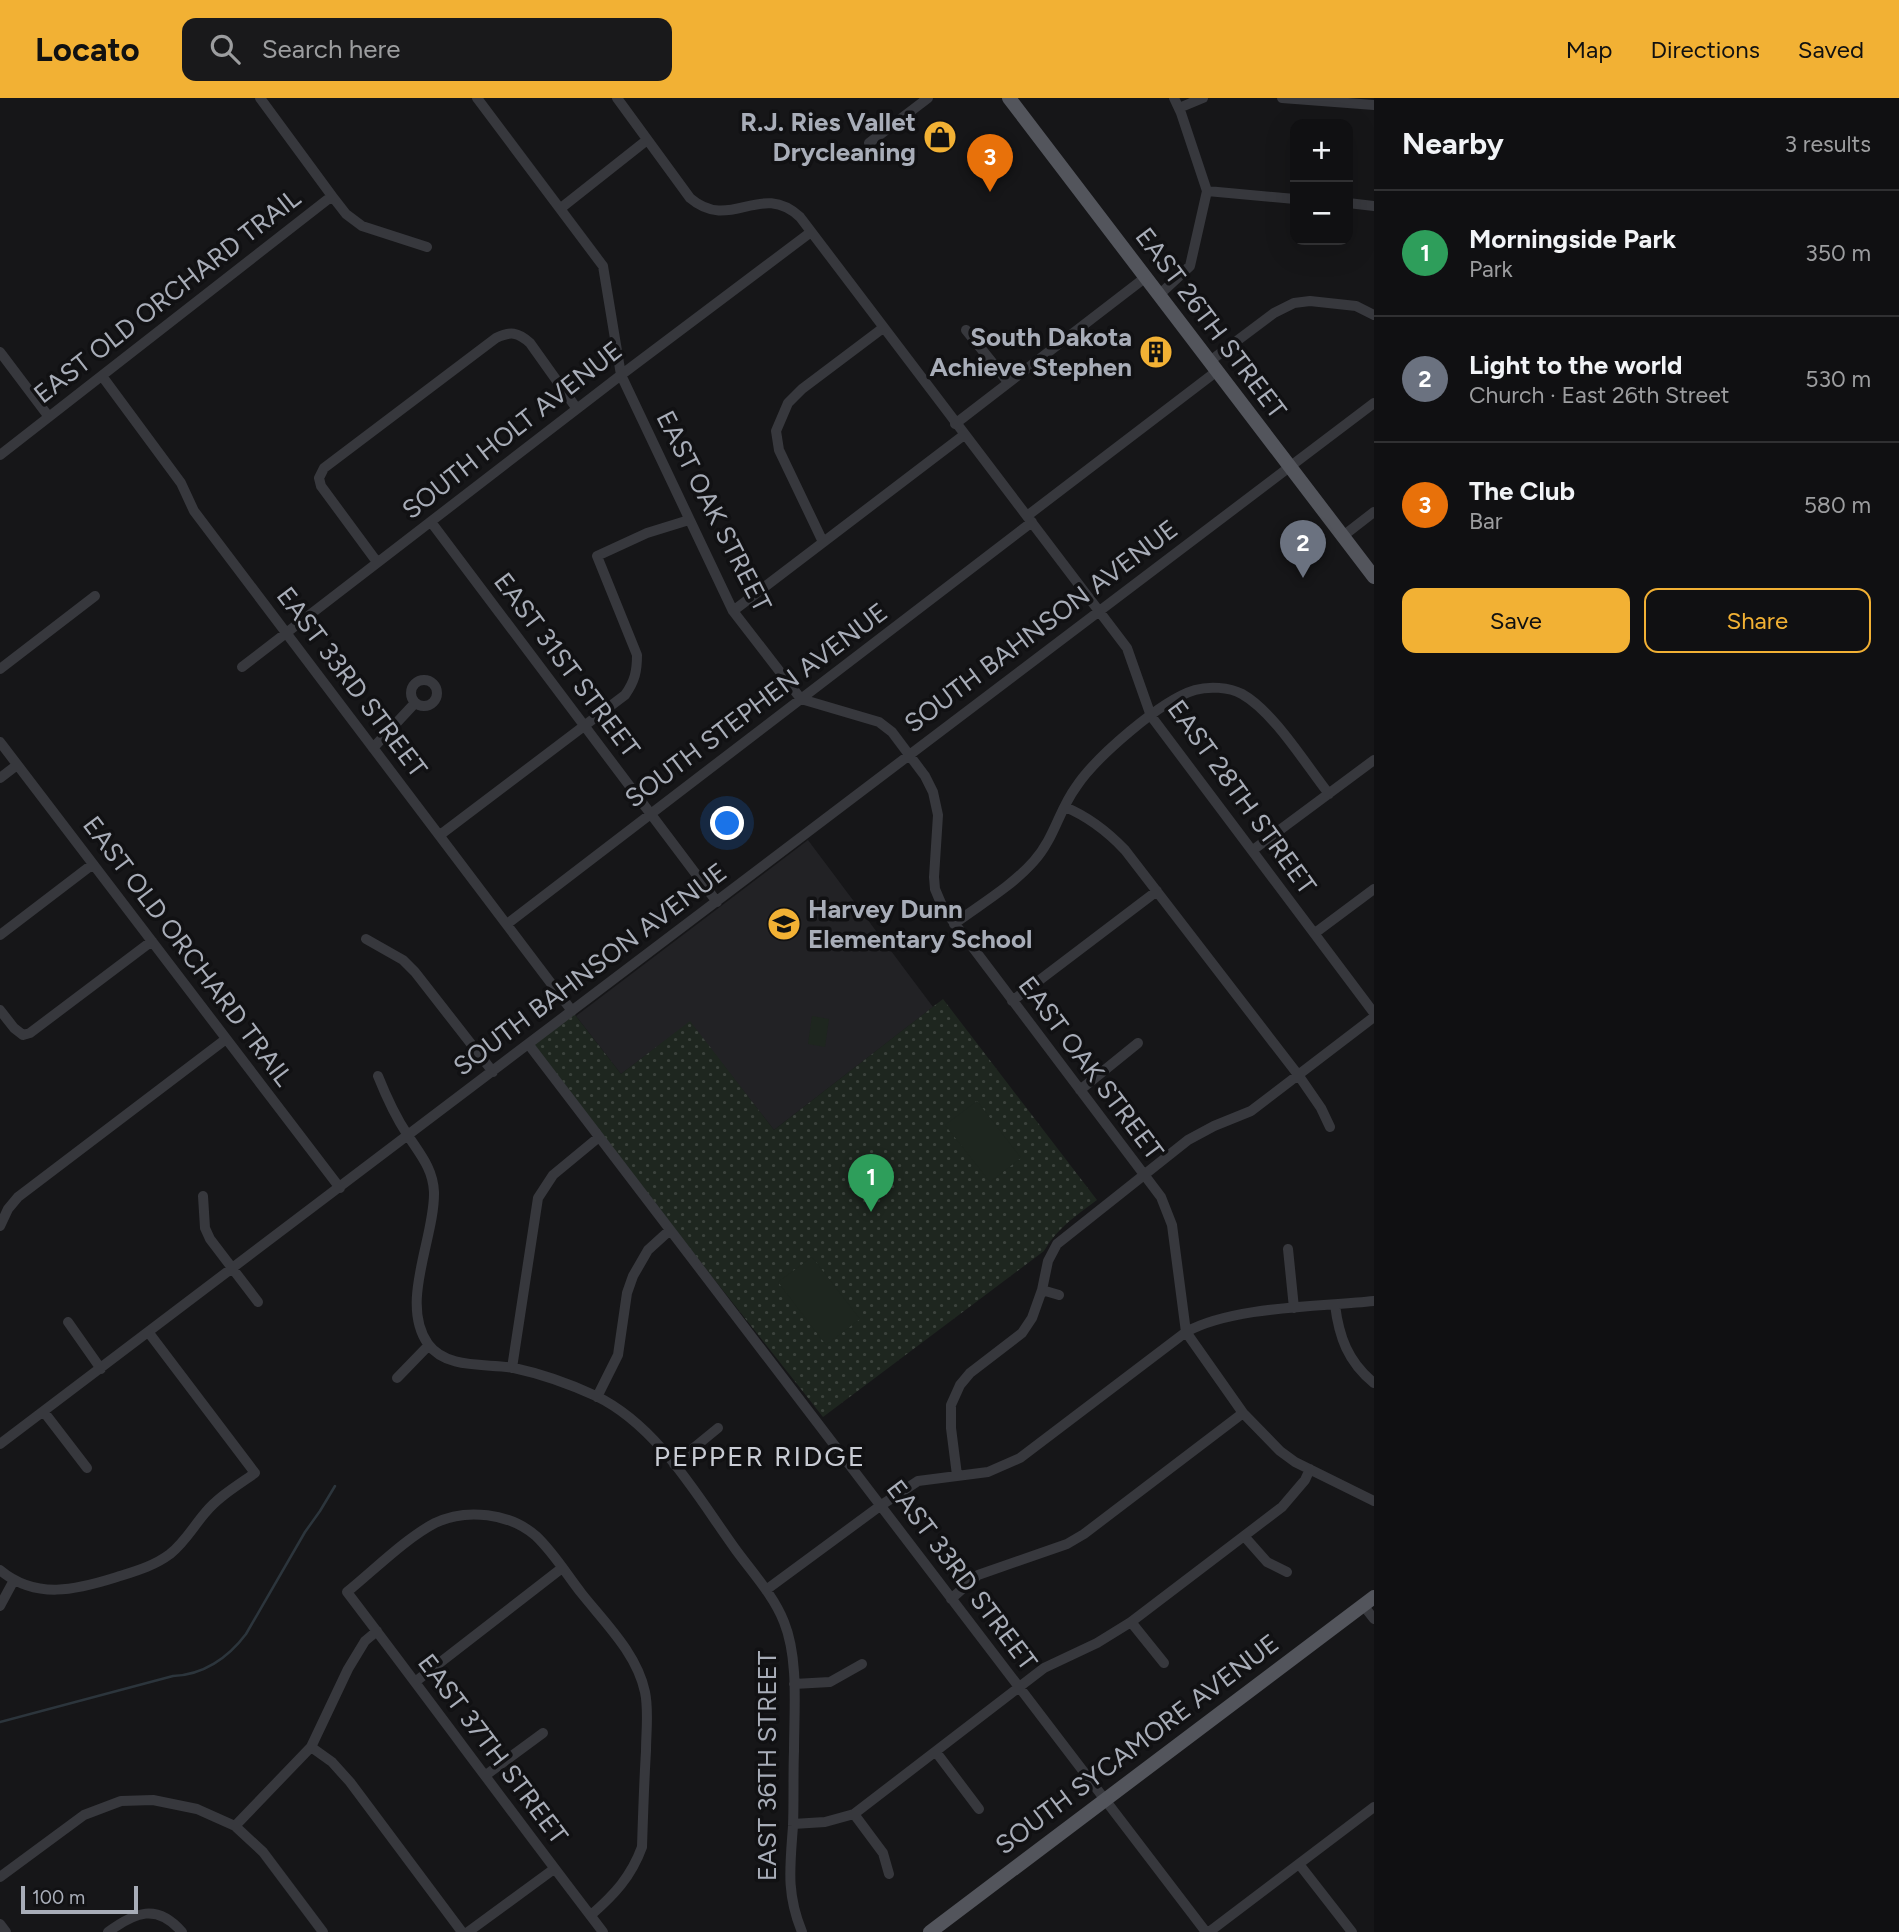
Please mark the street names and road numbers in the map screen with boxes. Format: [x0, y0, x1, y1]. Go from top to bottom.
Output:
street label: EAST OLD ORCHARD TRAIL [27, 182, 307, 410]
street label: EAST 26TH STREET [1129, 221, 1294, 425]
street label: SOUTH HOLT AVENUE [396, 334, 628, 526]
street label: EAST OAK STREET [649, 405, 779, 618]
street label: SOUTH BAHNSON AVENUE [898, 513, 1184, 739]
street label: EAST 31ST STREET [487, 566, 647, 764]
street label: EAST 33RD STREET [270, 580, 434, 784]
street label: SOUTH STEPHEN AVENUE [618, 596, 894, 814]
street label: EAST 28TH STREET [1161, 694, 1324, 901]
street label: EAST OLD ORCHARD TRAIL [76, 810, 300, 1093]
street label: SOUTH BAHNSON AVENUE [447, 856, 733, 1082]
street label: EAST OAK STREET [1012, 970, 1171, 1167]
street label: EAST 33RD STREET [880, 1473, 1044, 1677]
street label: SOUTH SYCAMORE AVENUE [989, 1627, 1285, 1861]
street label: EAST 37TH STREET [411, 1648, 575, 1851]
street label: EAST 36TH STREET [751, 1650, 783, 1881]

